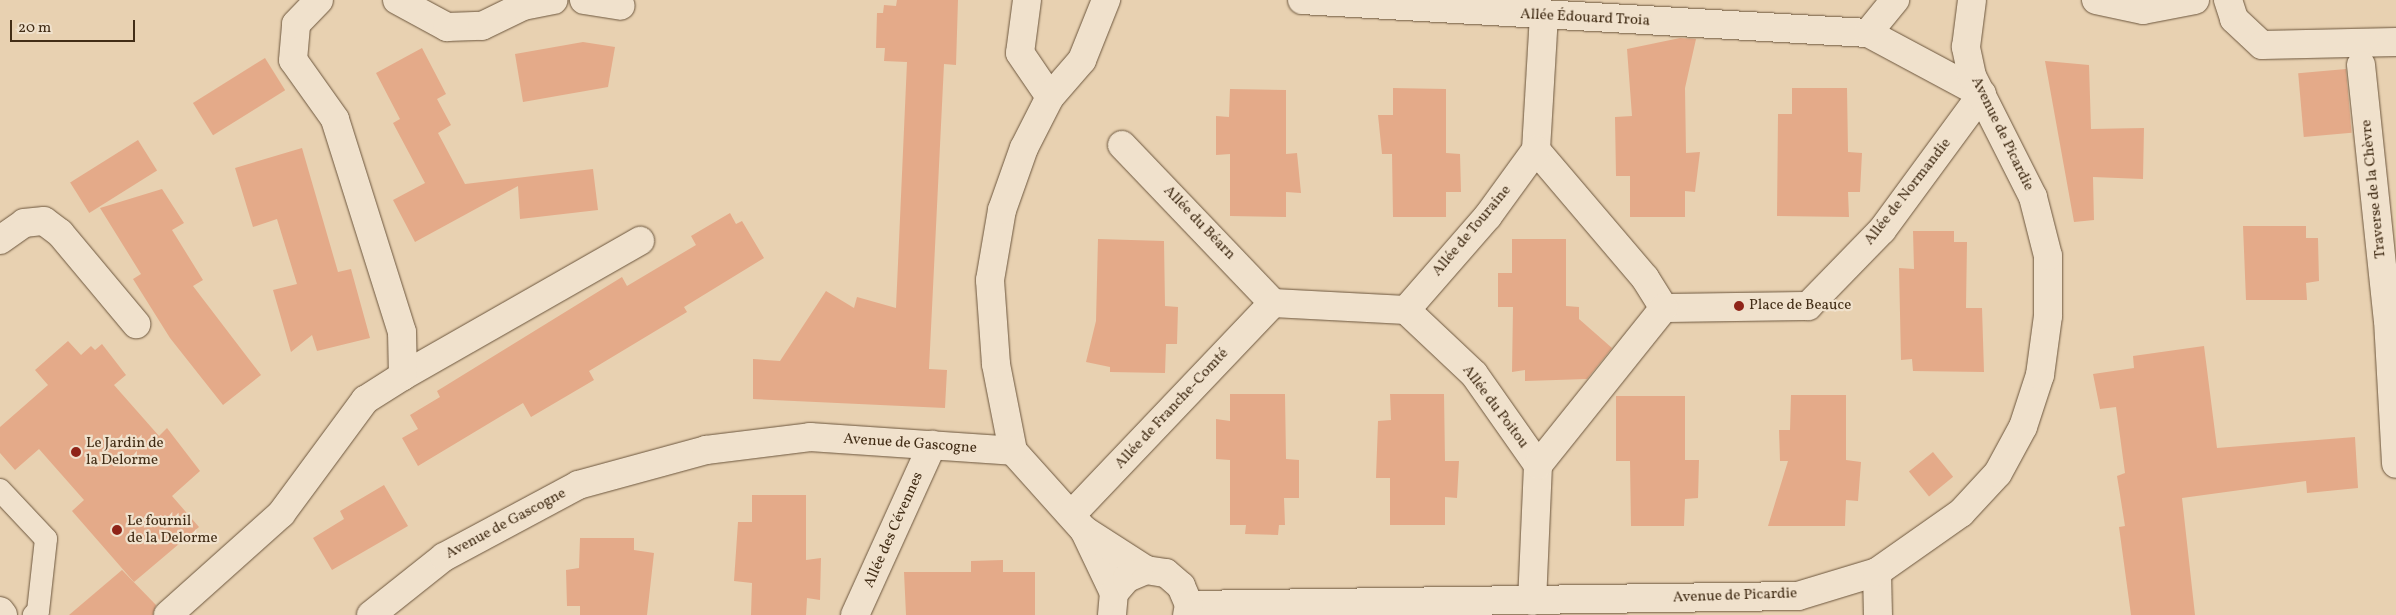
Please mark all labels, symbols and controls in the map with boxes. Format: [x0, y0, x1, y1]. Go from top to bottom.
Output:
street label: Allée Édouard Troia [1519, 6, 1651, 30]
scale bar [12, 10, 138, 42]
text: 20 m [18, 18, 51, 39]
street label: Avenue de Picardie [1967, 74, 2037, 194]
street label: Traverse de la Chèvre [2358, 119, 2390, 259]
street label: Allée de Normandie [1861, 135, 1955, 249]
street label: Allée du Béarn [1159, 182, 1239, 264]
street label: Allée de Touraine [1429, 182, 1515, 280]
place label: Place de Beauce [1749, 297, 1851, 315]
marker: Place de Beauce [1733, 300, 1745, 312]
street label: Allée de Franche-Comté [1111, 345, 1233, 473]
street label: Allée du Poitou [1458, 362, 1532, 452]
street label: Avenue de Gascogne [843, 430, 977, 458]
place label: Le Jardin de la Delorme [86, 434, 164, 469]
marker: Le Jardin de la Delorme [70, 446, 82, 458]
street label: Allée des Cévennes [860, 469, 928, 591]
street label: Avenue de Gascogne [443, 485, 569, 563]
place label: Le fournil de la Delorme [127, 512, 218, 547]
marker: Le fournil de la Delorme [111, 524, 123, 536]
street label: Avenue de Picardie [1673, 585, 1797, 607]

